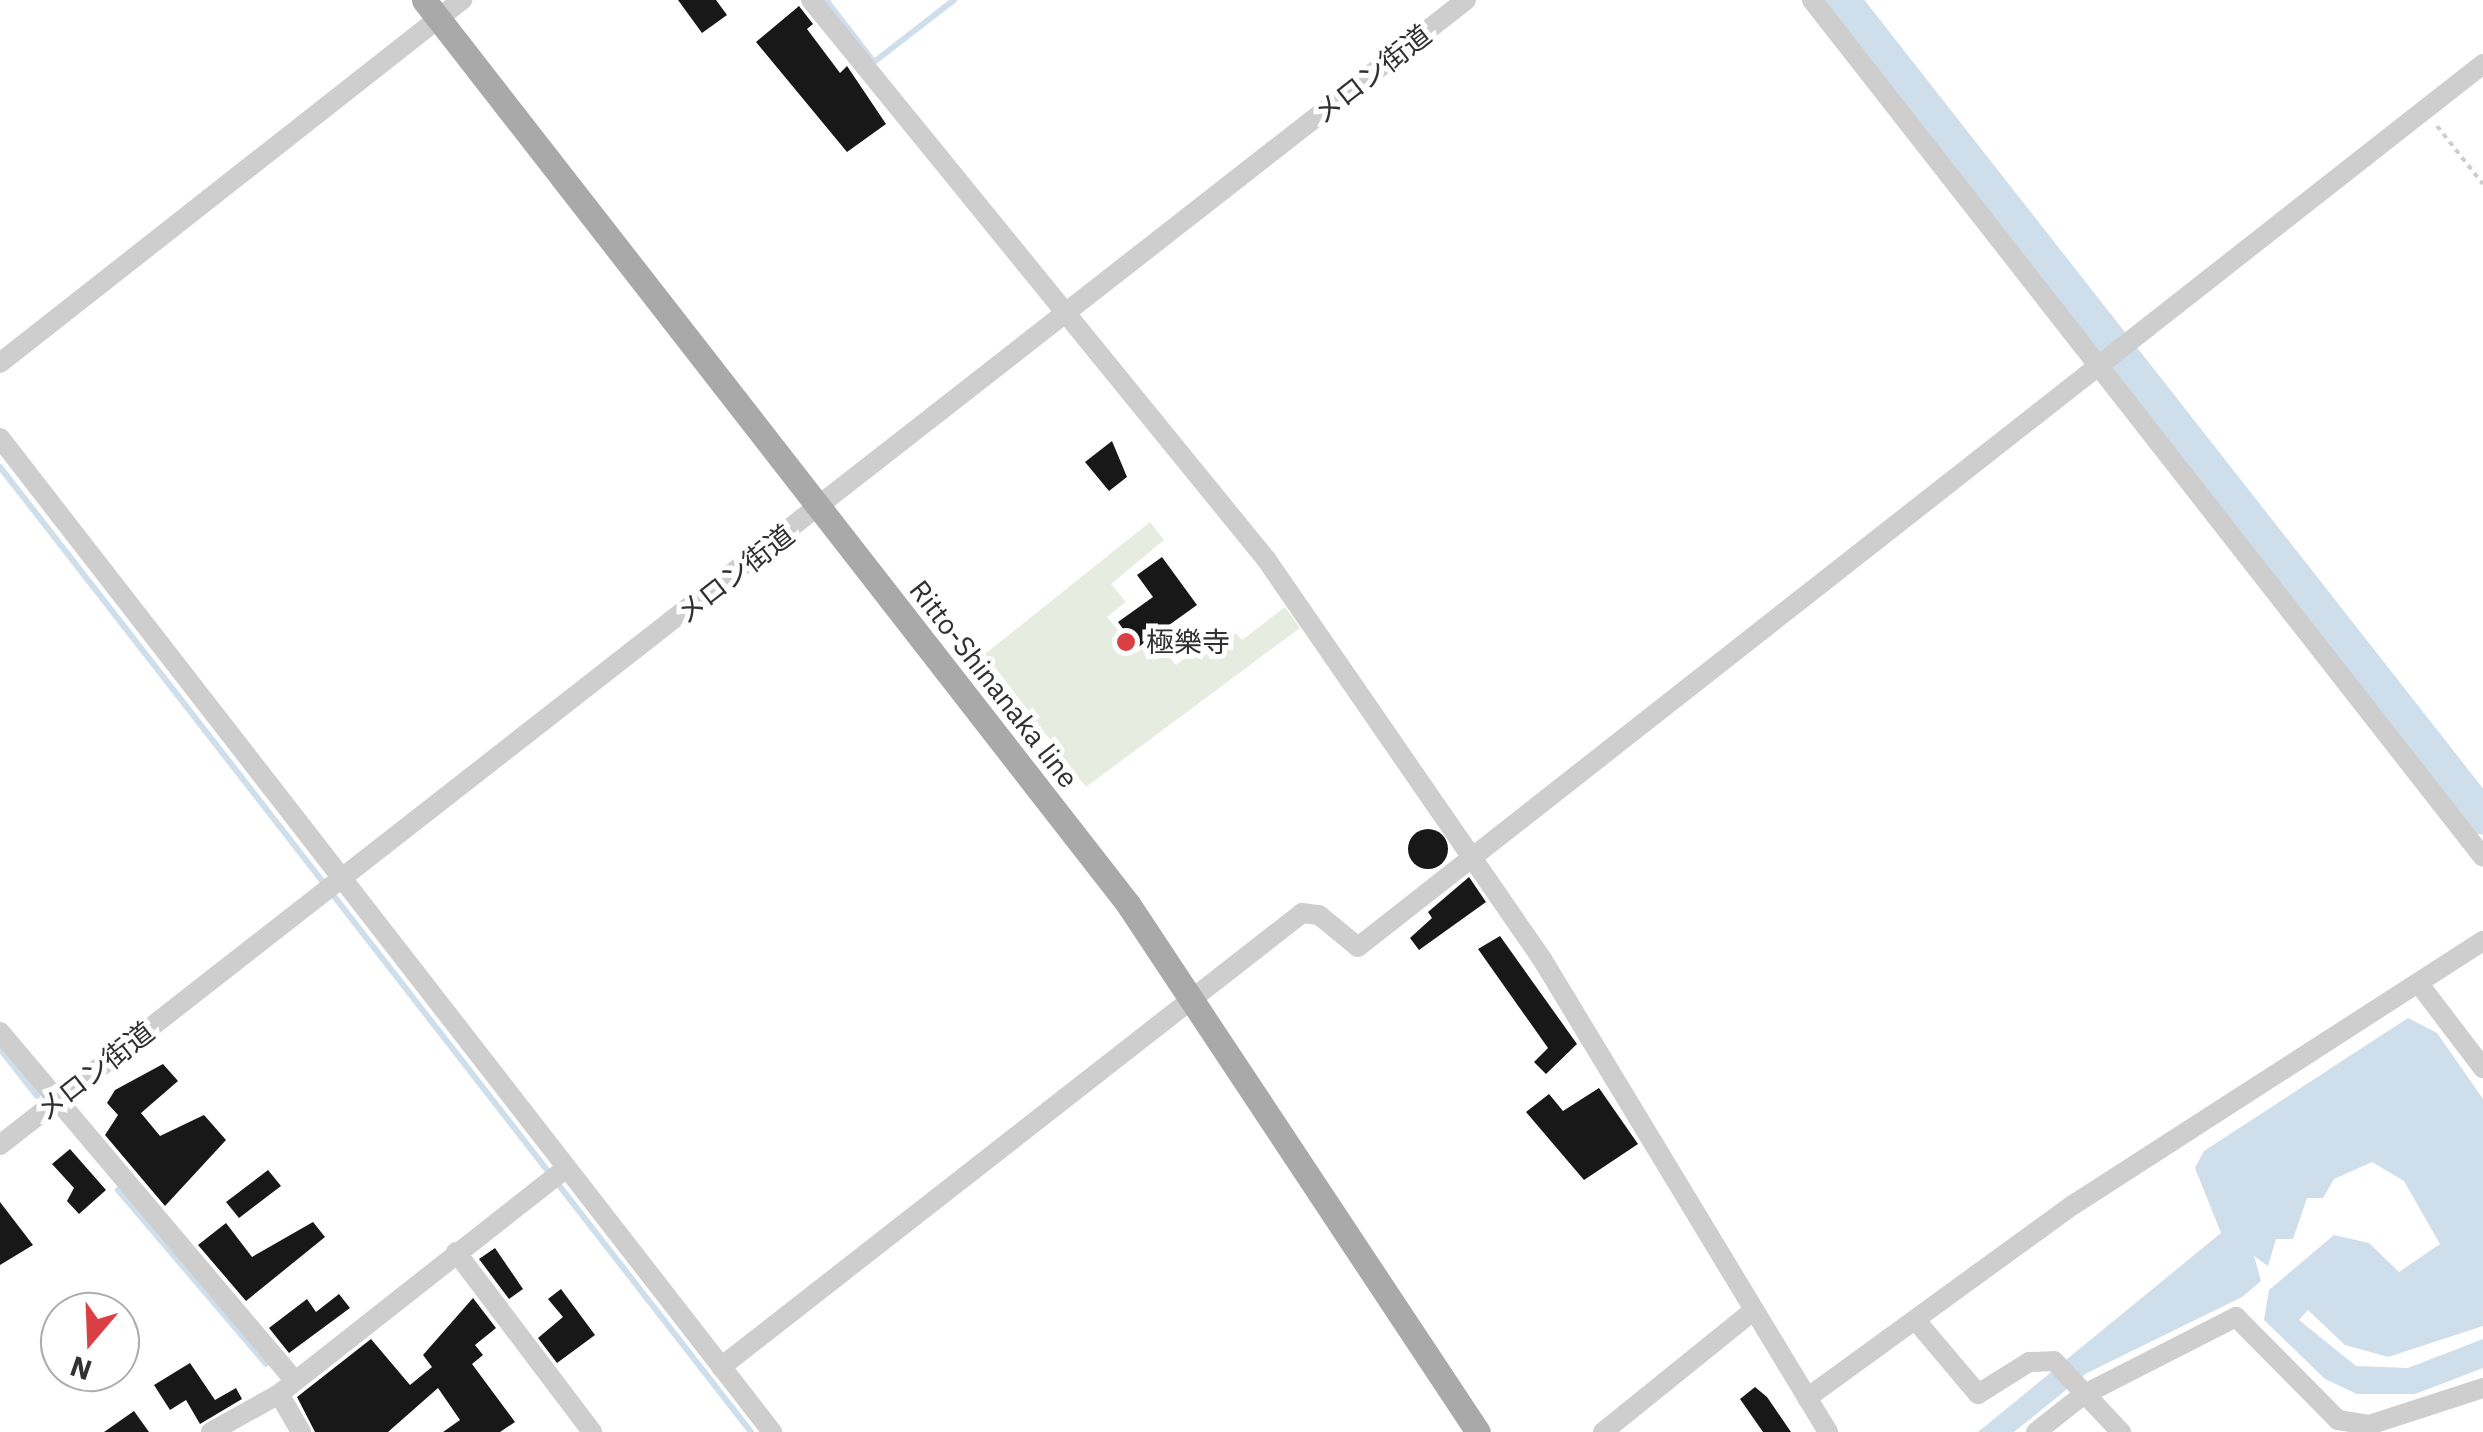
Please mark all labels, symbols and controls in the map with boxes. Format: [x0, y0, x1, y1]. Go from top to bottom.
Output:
street label: メロン街道 [1306, 18, 1438, 130]
street label: メロン街道 [669, 518, 801, 630]
street label: Ritto-Shinanaka line [903, 574, 1085, 794]
place label: 極樂寺 [1146, 625, 1230, 659]
marker: 極樂寺 [1115, 631, 1137, 653]
street label: メロン街道 [29, 1015, 161, 1127]
north arrow [40, 1292, 140, 1392]
text: N [65, 1348, 96, 1390]

